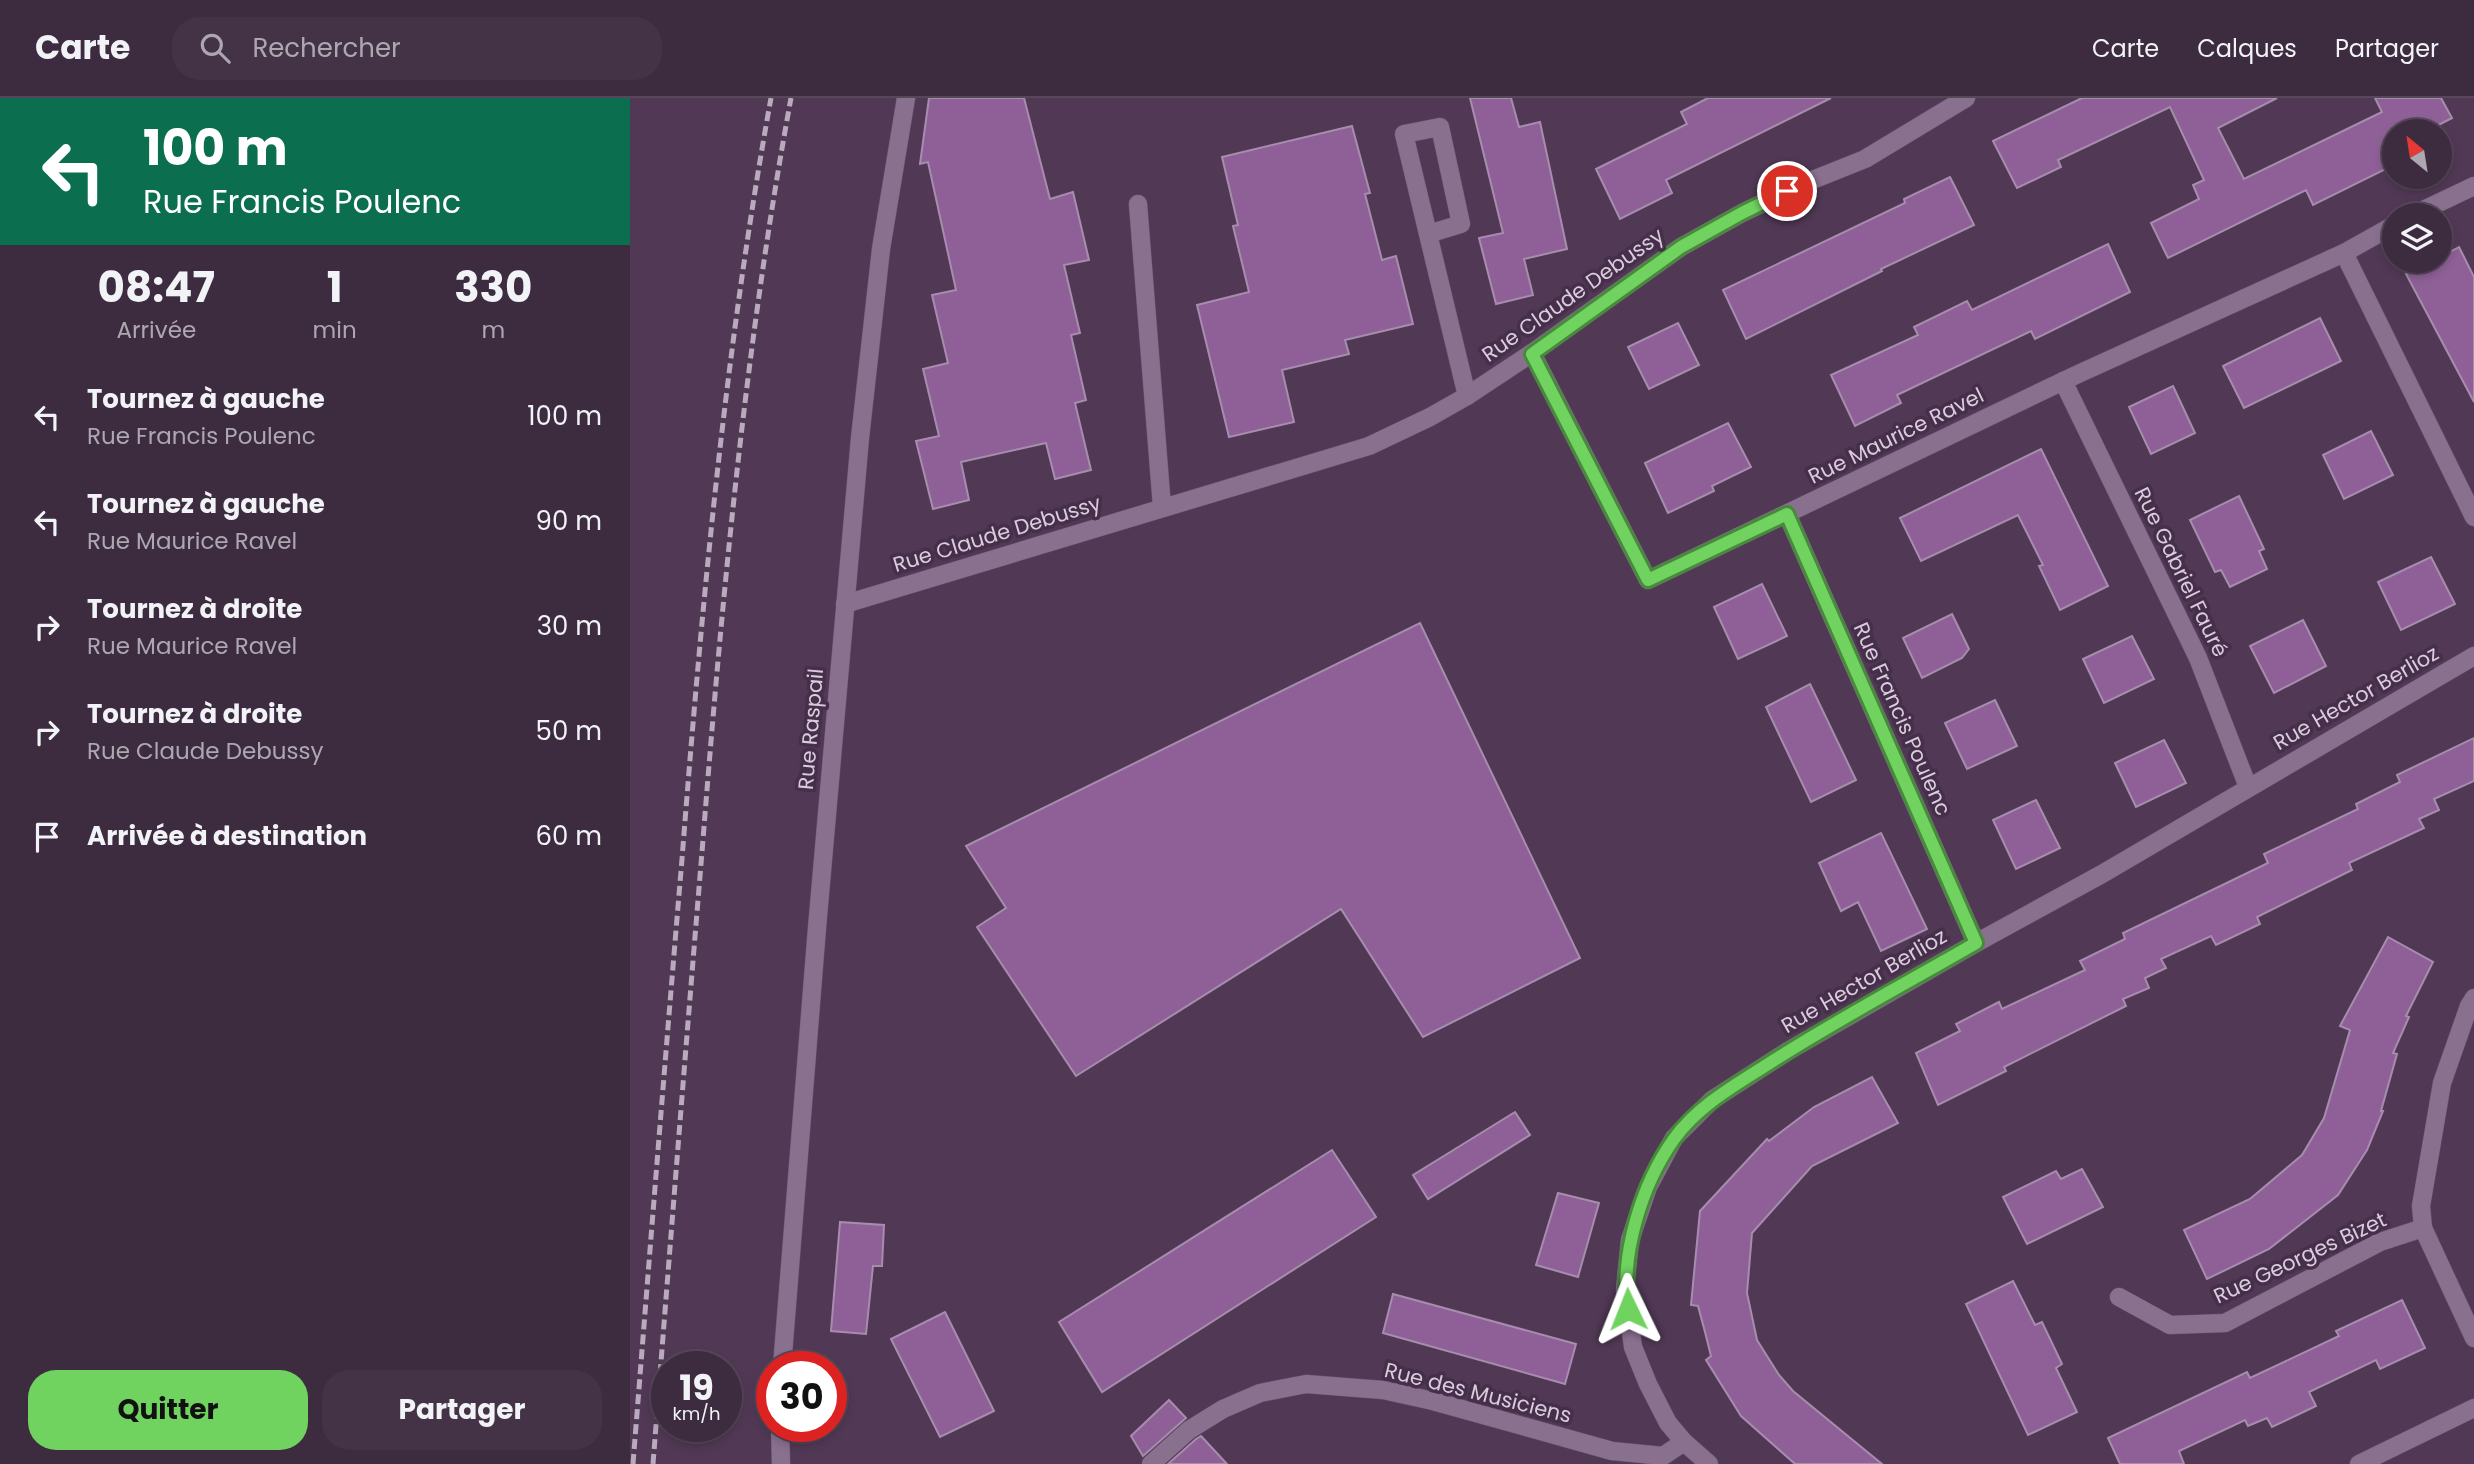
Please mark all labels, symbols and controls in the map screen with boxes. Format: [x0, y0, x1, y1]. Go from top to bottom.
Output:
search box [172, 17, 662, 80]
text: Carte [35, 24, 130, 71]
icon: search [196, 29, 234, 67]
text: Rechercher [252, 30, 401, 66]
text: Carte [2092, 32, 2159, 65]
text: Calques [2197, 32, 2297, 65]
text: Partager [2335, 32, 2439, 65]
text: 100 m [143, 114, 288, 182]
north arrow [2382, 119, 2452, 189]
map controls [2382, 119, 2452, 273]
icon: left [28, 126, 119, 217]
pin [1757, 161, 1817, 221]
icon: arrive [1768, 172, 1806, 210]
text: Rue Francis Poulenc [143, 179, 461, 224]
button: layers [2382, 203, 2452, 273]
street label: Rue Claude Debussy [1476, 221, 1670, 368]
text: 08:47 [98, 258, 215, 317]
text: 1 [327, 258, 343, 317]
text: 330 [454, 258, 532, 317]
text: Arrivée [116, 314, 196, 346]
text: min [313, 314, 357, 346]
text: m [481, 314, 505, 346]
street label: Rue Maurice Ravel [1803, 380, 1988, 491]
text: Tournez à gauche [87, 381, 325, 417]
icon: left [28, 398, 66, 436]
text: 100 m [527, 398, 602, 434]
text: Rue Francis Poulenc [87, 420, 316, 452]
street label: Rue Gabriel Fauré [2128, 482, 2235, 661]
text: Tournez à gauche [87, 486, 325, 522]
street label: Rue Claude Debussy [889, 488, 1105, 579]
icon: left [28, 503, 66, 541]
text: 90 m [536, 503, 602, 539]
text: Rue Maurice Ravel [87, 525, 297, 557]
text: Tournez à droite [87, 591, 302, 627]
icon: right [28, 608, 66, 646]
text: 30 m [537, 608, 602, 644]
street label: Rue Francis Poulenc [1847, 618, 1958, 820]
text: Rue Maurice Ravel [87, 630, 297, 662]
street label: Rue Hector Berlioz [2268, 638, 2444, 757]
street label: Rue Raspail [791, 667, 830, 791]
text: Tournez à droite [87, 696, 302, 732]
icon: right [28, 713, 66, 751]
text: 50 m [536, 713, 602, 749]
text: Rue Claude Debussy [87, 735, 324, 767]
icon: arrive [28, 818, 66, 856]
text: Arrivée à destination [87, 818, 367, 854]
text: 60 m [535, 818, 602, 854]
street label: Rue Hector Berlioz [1776, 921, 1952, 1040]
street label: Rue Georges Bizet [2209, 1205, 2391, 1310]
position arrow [1591, 1272, 1665, 1346]
speed limit sign: 30 [756, 1351, 847, 1442]
street label: Rue des Musiciens [1382, 1355, 1575, 1430]
text: 19 [679, 1363, 714, 1412]
button: Quitter [28, 1370, 308, 1450]
button: Partager [322, 1370, 602, 1450]
text: km/h [673, 1401, 720, 1426]

